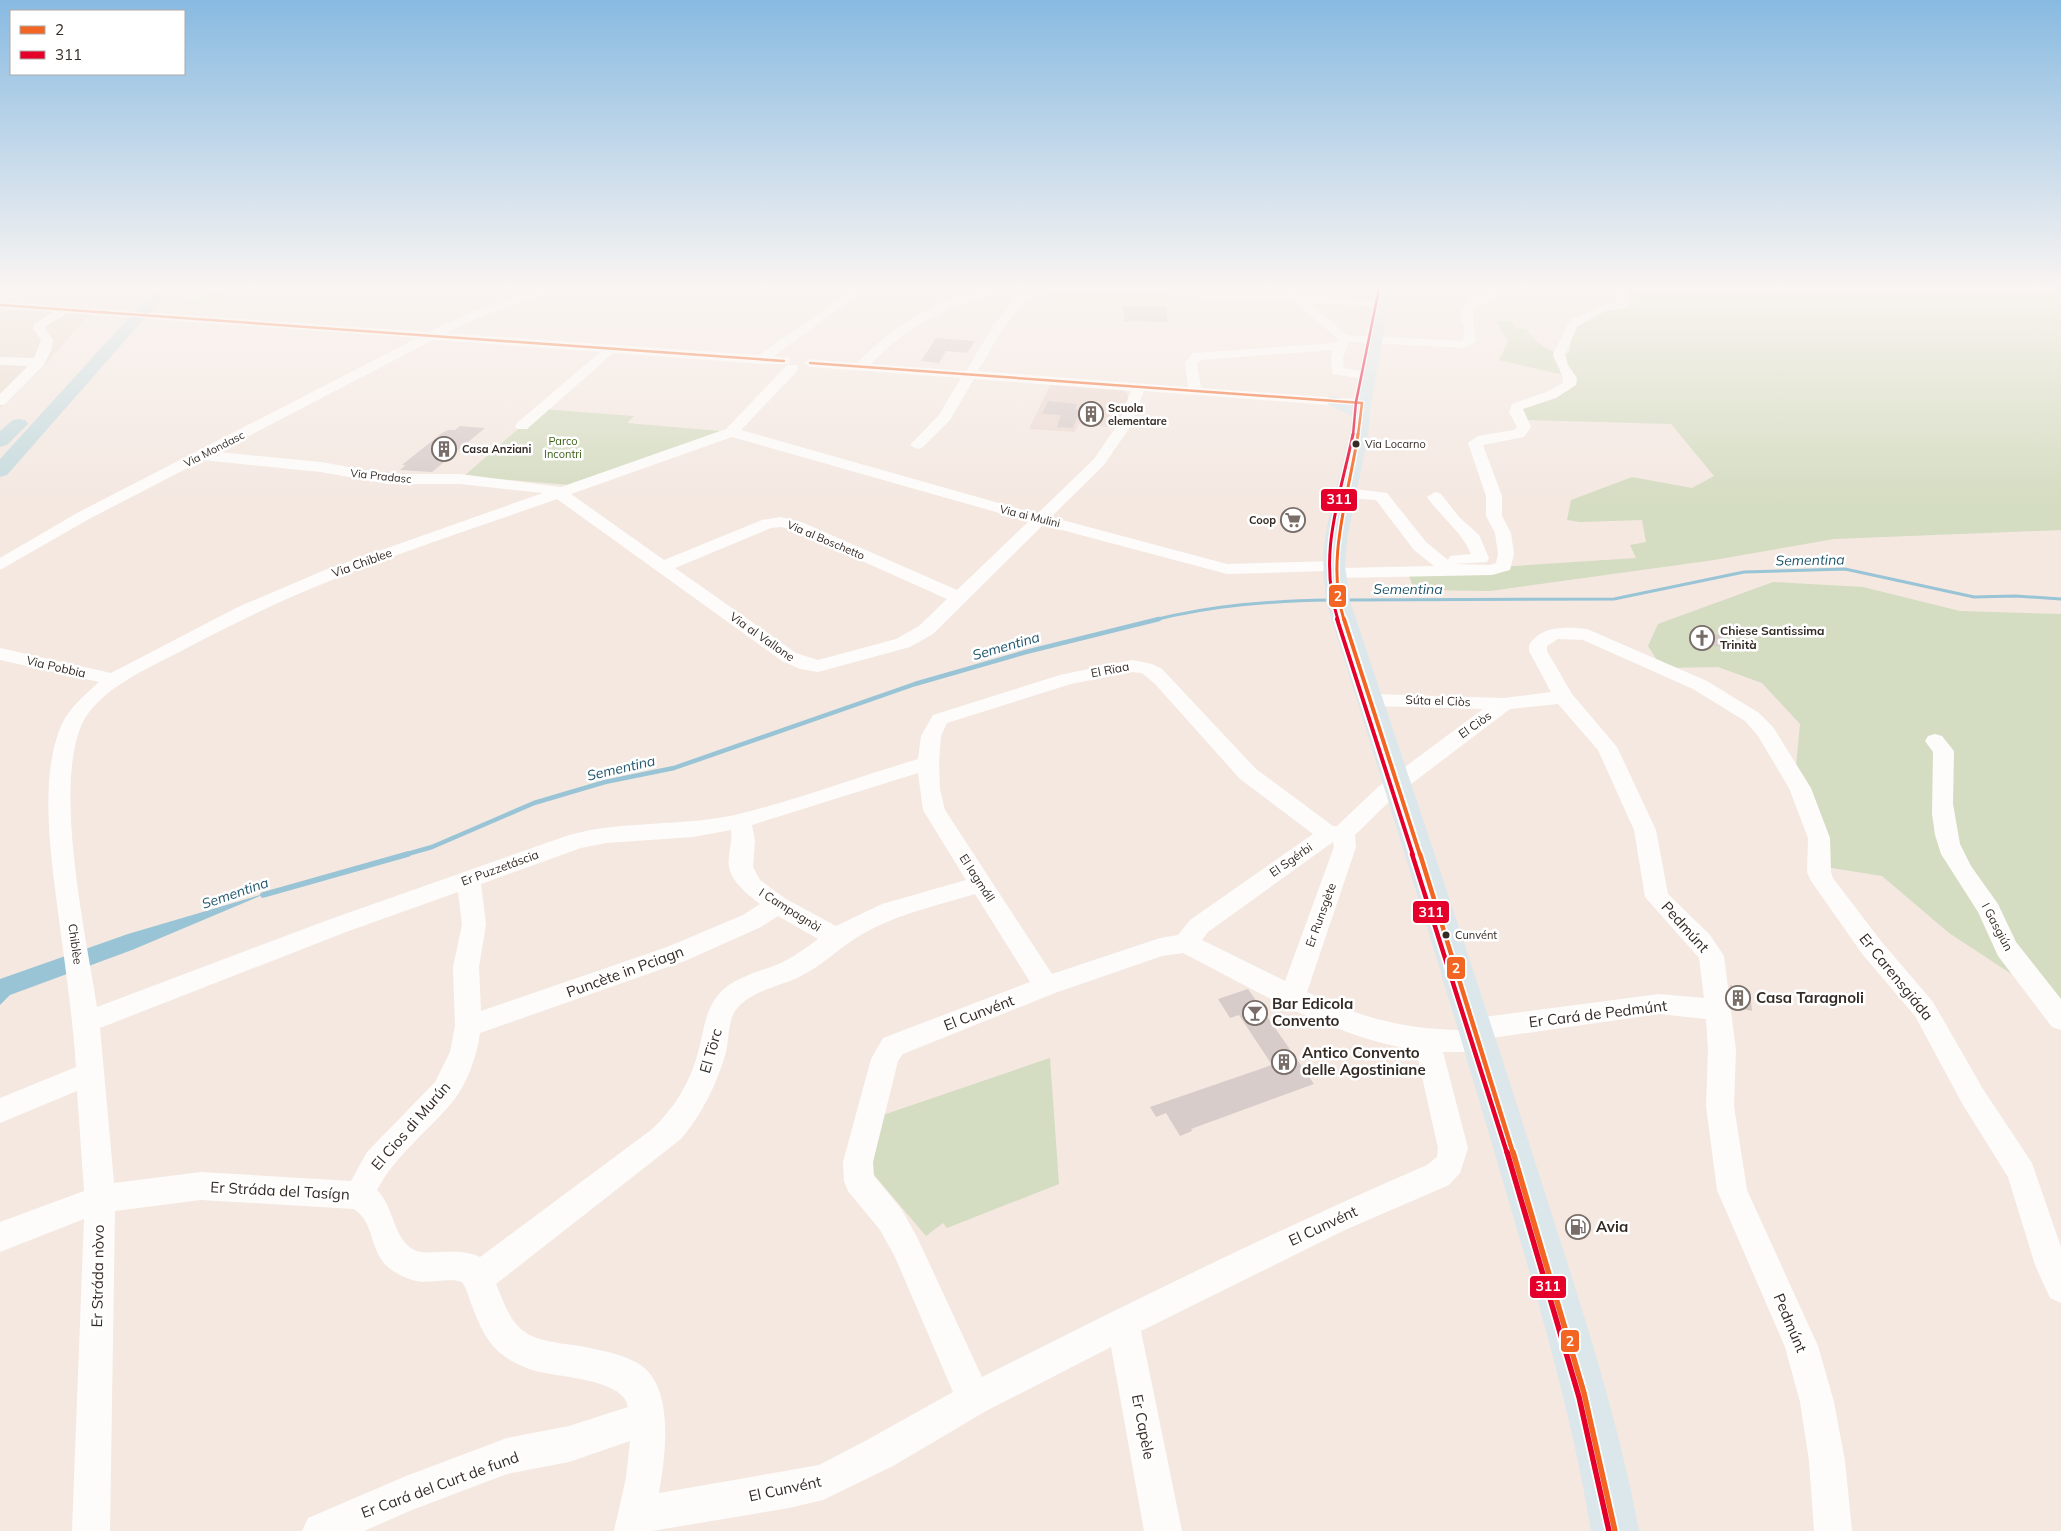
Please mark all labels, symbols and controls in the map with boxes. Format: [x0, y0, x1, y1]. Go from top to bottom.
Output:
legend [10, 10, 185, 75]
text: 2 [55, 20, 64, 39]
text: 311 [55, 45, 82, 64]
building icon: Scuola elementare [1078, 401, 1104, 427]
place label: Scuola elementare [1108, 401, 1167, 428]
street label: Via Mondasc [181, 428, 247, 470]
park label: Parco Incontri [544, 434, 582, 461]
building icon: Casa Anziani [431, 436, 457, 462]
place label: Via Locarno [1365, 437, 1426, 451]
marker: Via Locarno [1351, 439, 1361, 449]
place label: Casa Anziani [462, 442, 531, 456]
street label: Via Pradasc [350, 466, 413, 486]
line badge: 311 [1320, 488, 1358, 512]
text: 311 [1326, 490, 1352, 508]
street label: Via ai Mulini [998, 502, 1062, 530]
supermarket icon: Coop [1280, 507, 1306, 533]
place label: Coop [1249, 513, 1276, 527]
street label: Via al Boschetto [785, 517, 867, 563]
street label: Via Chiblee [330, 545, 394, 580]
water label: Sementina [1775, 550, 1845, 570]
water label: Sementina [1373, 580, 1443, 598]
line badge: 2 [1328, 584, 1347, 608]
text: 2 [1334, 587, 1342, 605]
street label: Via al Vallone [727, 609, 798, 664]
place label: Chiese Santissima Trinità [1720, 623, 1825, 652]
church icon: Chiese Santissima Trinità [1689, 625, 1715, 651]
water label: Sementina [970, 628, 1042, 664]
street label: Via Pobbia [25, 652, 87, 681]
street label: El Rïaa [1090, 658, 1130, 681]
street label: Súta el Ciòs [1405, 692, 1471, 709]
street label: El Ciòs [1455, 708, 1494, 741]
water label: Sementina [585, 751, 657, 785]
street label: El Sgérbi [1266, 839, 1315, 880]
street label: Er Puzzetáscia [459, 847, 541, 889]
street label: El Iagmáll [956, 851, 998, 904]
water label: Sementina [199, 873, 271, 913]
street label: Er Runsgète [1302, 881, 1339, 949]
street label: I Campagnòi [756, 885, 824, 935]
street label: Pedmúnt [1657, 897, 1713, 956]
line badge: 311 [1412, 900, 1450, 924]
street label: I Gasgiún [1979, 900, 2016, 953]
text: 311 [1418, 903, 1444, 921]
street label: Chiblèe [65, 922, 86, 965]
place label: Cunvént [1455, 928, 1497, 942]
street label: Er Carensgiáda [1855, 929, 1937, 1024]
marker: Cunvént [1441, 930, 1451, 940]
street label: Puncète in Pciagn [564, 942, 686, 1002]
line badge: 2 [1446, 956, 1466, 980]
text: 2 [1452, 959, 1460, 977]
building icon: Casa Taragnoli [1725, 985, 1751, 1011]
place label: Casa Taragnoli [1756, 988, 1864, 1007]
street label: El Cunvént [941, 990, 1017, 1035]
place label: Bar Edicola Convento [1272, 994, 1353, 1030]
street label: Er Cará de Pedmúnt [1528, 996, 1668, 1031]
bar icon: Bar Edicola Convento [1242, 1000, 1268, 1026]
street label: El Törc [695, 1026, 726, 1075]
place label: Antico Convento delle Agostiniane [1302, 1043, 1426, 1079]
building icon: Antico Convento delle Agostiniane [1271, 1049, 1297, 1075]
street label: El Cios di Murún [367, 1078, 454, 1174]
street label: Er Stráda del Tasígn [210, 1177, 350, 1204]
street label: El Cunvént [1285, 1201, 1360, 1250]
fuel station icon: Avia [1565, 1214, 1591, 1240]
place label: Avia [1596, 1217, 1628, 1236]
street label: Er Stráda nòvo [87, 1224, 108, 1328]
line badge: 311 [1529, 1275, 1567, 1299]
text: 311 [1535, 1277, 1561, 1295]
street label: Pedmúnt [1770, 1290, 1811, 1355]
line badge: 2 [1560, 1329, 1580, 1353]
text: 2 [1566, 1332, 1574, 1350]
street label: Er Capèle [1128, 1393, 1159, 1461]
street label: Er Cará del Curt de fund [358, 1447, 521, 1522]
street label: El Cunvént [747, 1472, 823, 1505]

